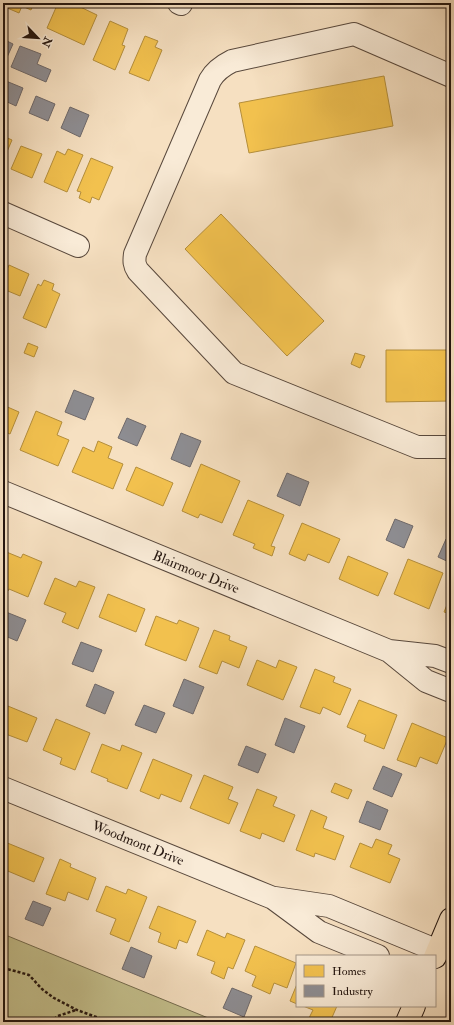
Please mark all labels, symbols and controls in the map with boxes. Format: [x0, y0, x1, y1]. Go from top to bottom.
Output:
north arrow [18, 18, 58, 58]
text: N [38, 34, 55, 50]
street label: Blairmoor Drive [150, 547, 242, 597]
street label: Woodmont Drive [89, 816, 187, 869]
legend [296, 955, 436, 1007]
text: Homes [332, 964, 366, 979]
text: Industry [332, 984, 374, 999]

